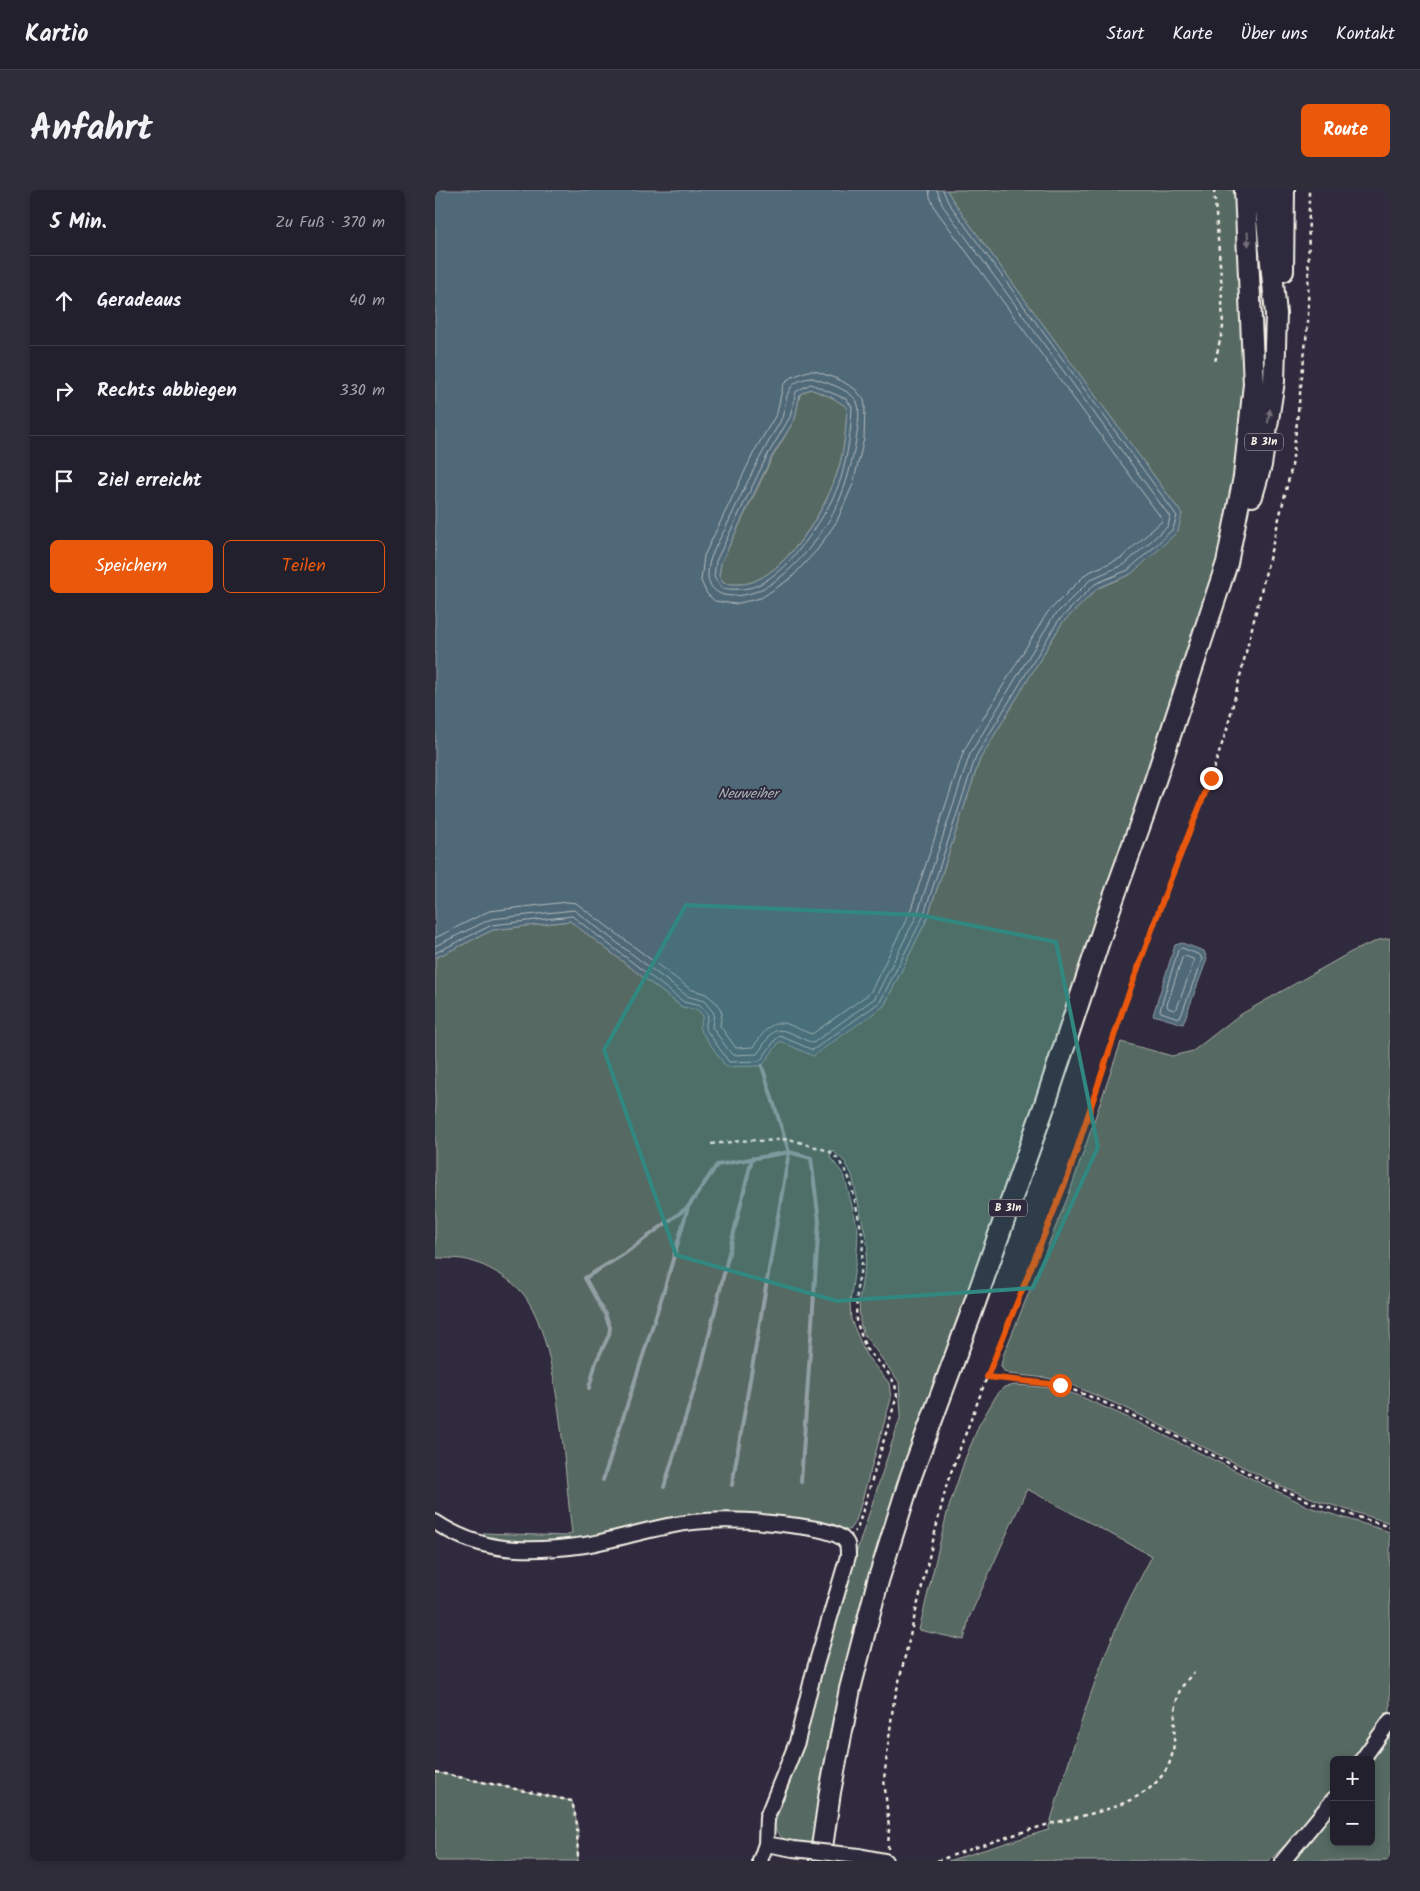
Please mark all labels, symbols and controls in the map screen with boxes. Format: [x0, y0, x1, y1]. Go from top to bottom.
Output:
text: Kartio [25, 15, 88, 54]
text: Start [1106, 20, 1144, 49]
text: Karte [1172, 20, 1212, 49]
text: Über uns [1240, 20, 1308, 49]
text: Kontakt [1336, 20, 1395, 49]
text: Anfahrt [30, 102, 153, 158]
button: Route [1301, 104, 1390, 157]
text: 5 Min. [50, 206, 107, 239]
text: Zu Fuß · 370 m [275, 210, 385, 235]
one-way arrow [1244, 231, 1252, 247]
text: Geradeaus [97, 286, 182, 316]
icon: ahead [50, 287, 78, 315]
text: 40 m [349, 288, 385, 313]
text: Rechts abbiegen [97, 376, 237, 406]
icon: right [50, 377, 78, 405]
text: 330 m [340, 378, 385, 403]
one-way arrow [1265, 408, 1273, 424]
road number: B 31n [1245, 433, 1283, 450]
text: Ziel erreicht [97, 466, 202, 496]
icon: arrive [50, 467, 78, 495]
button: Speichern [50, 540, 213, 593]
button: Teilen [223, 540, 385, 593]
route end [1200, 767, 1223, 790]
water label: Neuweiher [718, 783, 781, 805]
road number: B 31n [989, 1200, 1027, 1216]
route start [1049, 1374, 1072, 1397]
map controls [1330, 1756, 1375, 1846]
button: + [1330, 1756, 1375, 1801]
button: − [1330, 1801, 1375, 1846]

